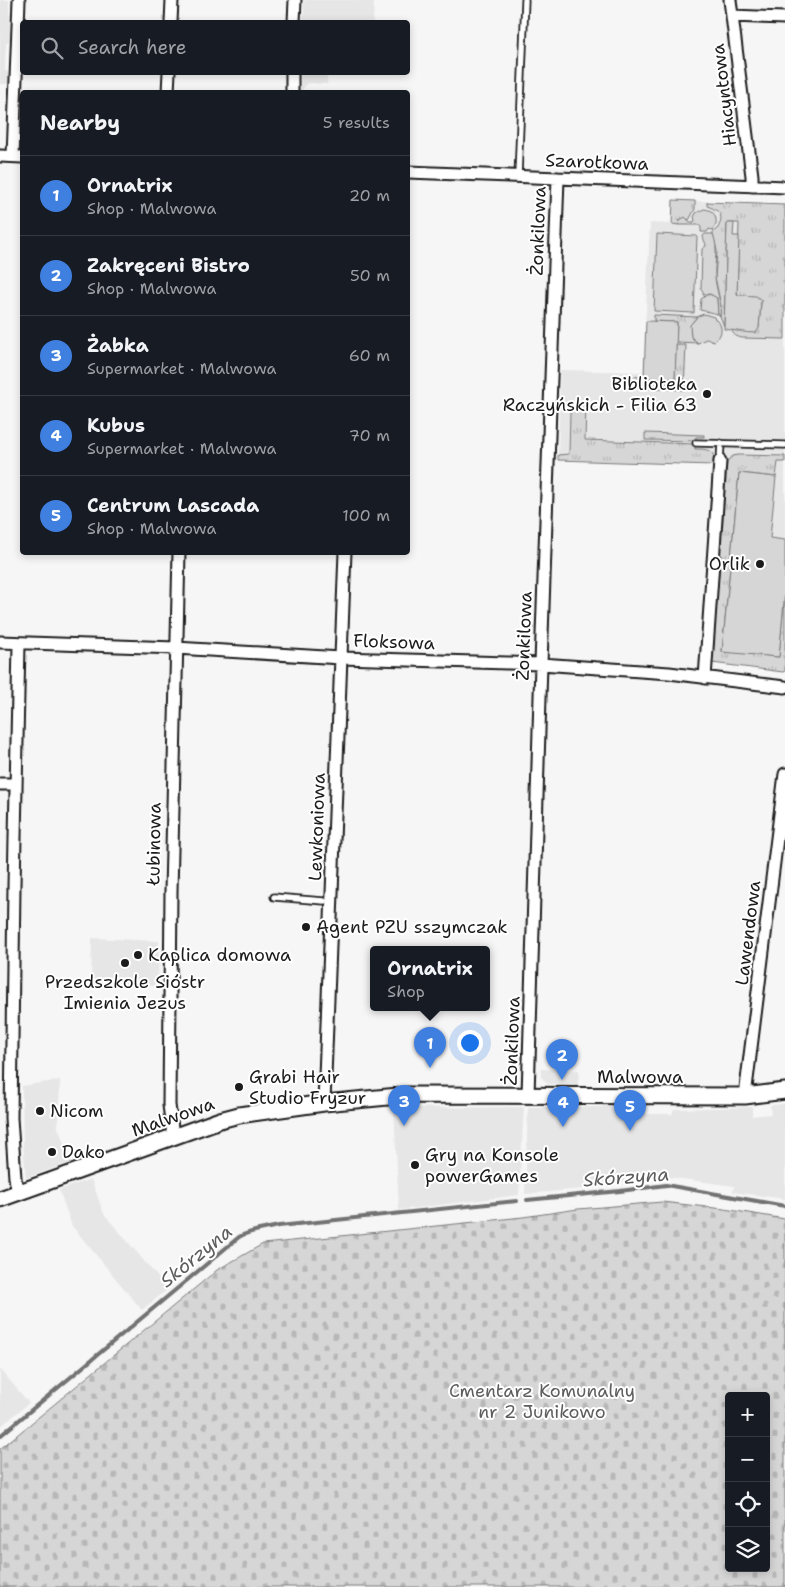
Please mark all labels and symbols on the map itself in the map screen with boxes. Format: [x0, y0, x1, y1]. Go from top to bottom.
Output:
street label: Hiacyntowa [706, 42, 742, 148]
street label: Szarotkowa [545, 148, 649, 176]
street label: Żonkilowa [524, 186, 552, 276]
place label: Biblioteka Raczyńskich - Filia 63 [503, 372, 697, 417]
marker: Biblioteka Raczyńskich - Filia 63 [701, 388, 713, 400]
place label: Orlik [709, 552, 750, 576]
marker: Orlik [754, 558, 766, 570]
street label: Żonkilowa [510, 591, 538, 681]
street label: Floksowa [353, 629, 435, 655]
street label: Lewkoniowa [303, 773, 331, 881]
street label: Łubinowa [141, 802, 167, 887]
street label: Lawendowa [730, 879, 766, 987]
place label: Agent PZU sszymczak [316, 915, 508, 939]
marker: Agent PZU sszymczak [300, 921, 312, 933]
place label: Kaplica domowa [148, 943, 291, 967]
marker: Kaplica domowa [132, 949, 144, 961]
marker: Przedszkole Sióstr Imienia Jezus [119, 957, 131, 969]
place label: Przedszkole Sióstr Imienia Jezus [45, 970, 205, 1015]
street label: Żonkilowa [498, 996, 526, 1086]
pin: 1 [414, 1027, 446, 1068]
your location [457, 1030, 483, 1056]
pin: 2 [546, 1039, 578, 1080]
place label: Grabi Hair Studio Fryzur [249, 1065, 366, 1110]
street label: Malwowa [597, 1065, 683, 1089]
marker: Grabi Hair Studio Fryzur [233, 1081, 245, 1093]
pin: 3 [388, 1085, 420, 1126]
pin: 4 [547, 1086, 579, 1127]
pin: 5 [614, 1090, 646, 1131]
street label: Malwowa [128, 1092, 218, 1142]
place label: Nicom [50, 1099, 104, 1123]
marker: Nicom [34, 1105, 46, 1117]
place label: Dako [62, 1140, 105, 1164]
place label: Gry na Konsole powerGames [425, 1143, 559, 1188]
marker: Dako [46, 1146, 58, 1158]
marker: Gry na Konsole powerGames [409, 1159, 421, 1171]
water label: Skórzyna [582, 1162, 670, 1192]
water label: Skórzyna [155, 1219, 237, 1293]
park label: Cmentarz Komunalny nr 2 Junikowo [449, 1379, 635, 1424]

